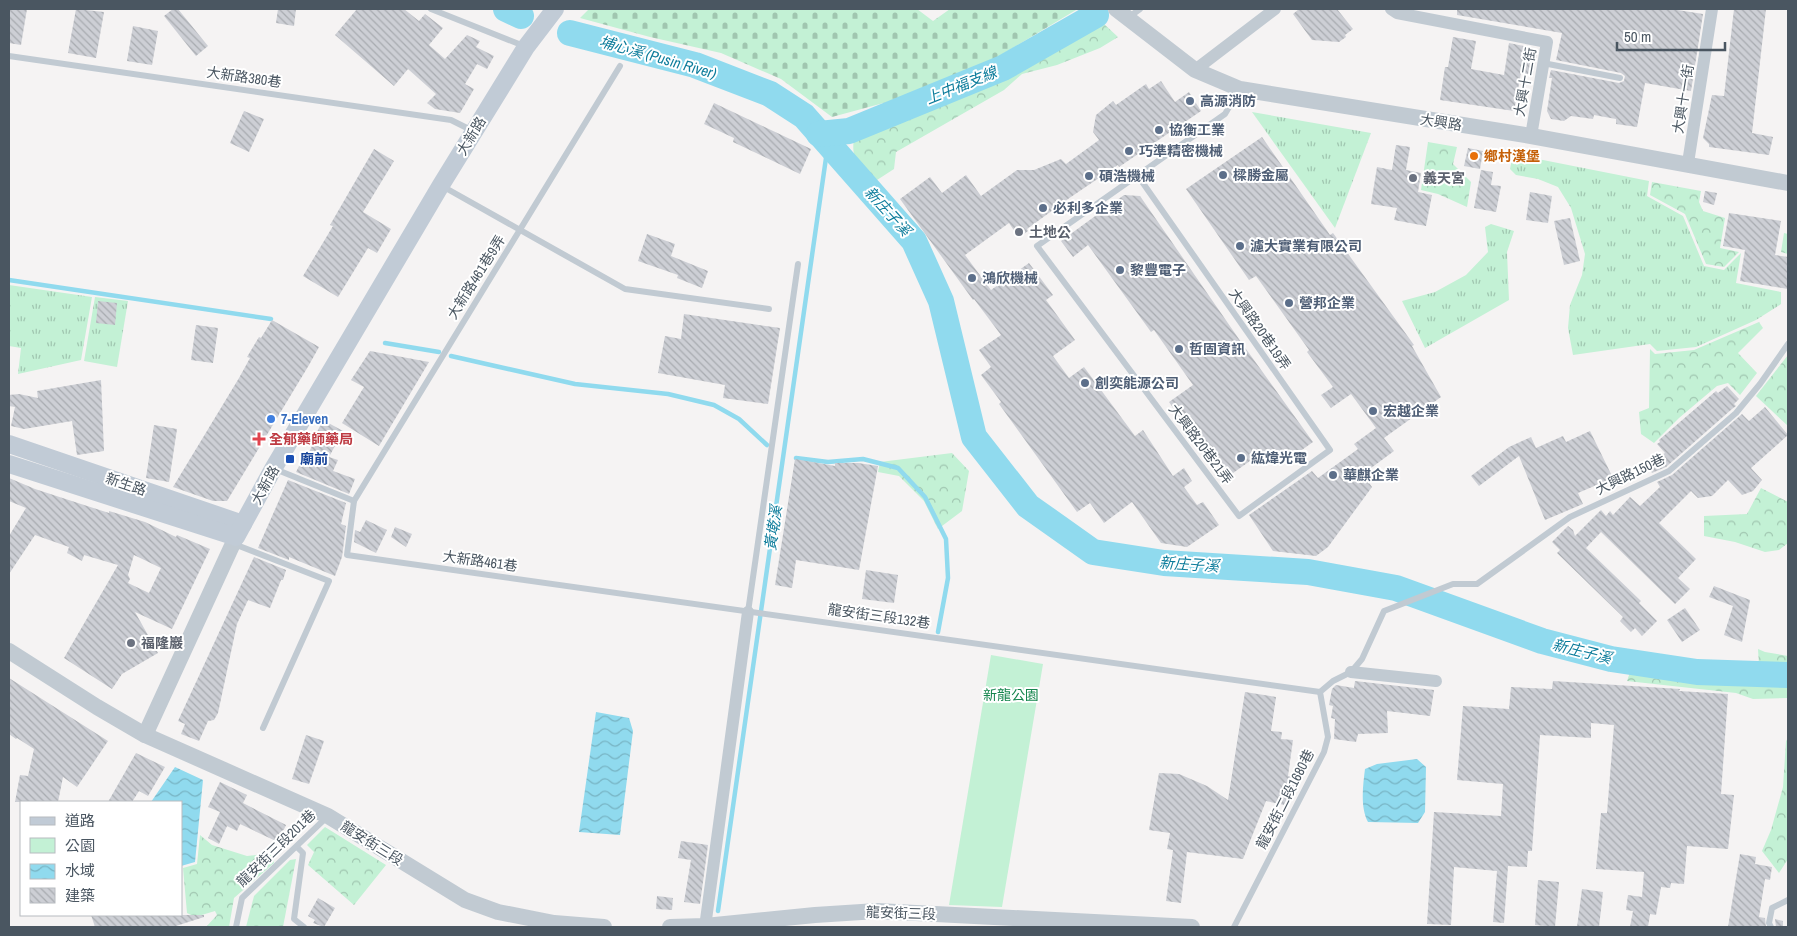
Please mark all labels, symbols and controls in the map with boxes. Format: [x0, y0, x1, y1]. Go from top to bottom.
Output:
scale bar [1617, 20, 1724, 52]
text: 50 m [1624, 26, 1651, 47]
water label: 埔心溪 (Pusin River) [597, 30, 719, 84]
street label: 大興十二街 [1510, 46, 1540, 118]
water label: 上中福支線 [922, 60, 1002, 109]
street label: 大新路380巷 [206, 63, 282, 91]
street label: 大興十一街 [1669, 63, 1697, 135]
place label: 高源消防 [1200, 92, 1256, 110]
marker: 高源消防 [1184, 95, 1196, 107]
street label: 大興路 [1419, 110, 1463, 134]
street label: 大新路 [452, 113, 490, 159]
place label: 協衡工業 [1169, 121, 1225, 139]
marker: 協衡工業 [1153, 124, 1165, 136]
place label: 巧準精密機械 [1139, 142, 1223, 160]
marker: 巧準精密機械 [1123, 145, 1135, 157]
place label: 鄉村漢堡 [1484, 147, 1540, 165]
marker: 鄉村漢堡 [1468, 150, 1480, 162]
place label: 樑勝金屬 [1233, 166, 1289, 184]
place label: 碩浩機械 [1099, 167, 1155, 185]
marker: 樑勝金屬 [1217, 169, 1229, 181]
place label: 義天宮 [1423, 169, 1465, 187]
marker: 碩浩機械 [1083, 170, 1095, 182]
marker: 義天宮 [1407, 172, 1419, 184]
water label: 新庄子溪 [860, 182, 917, 242]
place label: 必利多企業 [1053, 199, 1123, 217]
marker: 必利多企業 [1037, 202, 1049, 214]
place label: 土地公 [1029, 223, 1071, 241]
marker: 土地公 [1013, 226, 1025, 238]
street label: 大新路461巷9弄 [443, 232, 509, 322]
place label: 濾大實業有限公司 [1250, 237, 1362, 255]
marker: 濾大實業有限公司 [1234, 240, 1246, 252]
place label: 黎豐電子 [1130, 261, 1186, 279]
marker: 黎豐電子 [1114, 264, 1126, 276]
place label: 鴻欣機械 [982, 269, 1038, 287]
marker: 鴻欣機械 [966, 272, 978, 284]
street label: 大興路20巷19弄 [1225, 285, 1295, 373]
place label: 營邦企業 [1299, 294, 1355, 312]
marker: 營邦企業 [1283, 297, 1295, 309]
place label: 哲固資訊 [1189, 340, 1246, 358]
marker: 哲固資訊 [1173, 343, 1185, 355]
place label: 創奕能源公司 [1095, 374, 1179, 392]
marker: 創奕能源公司 [1079, 377, 1091, 389]
street label: 大興路20巷21弄 [1165, 400, 1237, 488]
place label: 宏越企業 [1383, 402, 1439, 420]
marker: 宏越企業 [1367, 405, 1379, 417]
place label: 7-Eleven [281, 410, 328, 428]
marker: 7-Eleven [265, 413, 277, 425]
place label: 全郁藥師藥局 [269, 430, 353, 448]
marker: 全郁藥師藥局 [253, 433, 265, 445]
place label: 紘煒光電 [1251, 449, 1307, 467]
street label: 大興路150巷 [1592, 449, 1668, 499]
place label: 廟前 [300, 450, 328, 468]
marker: 紘煒光電 [1235, 452, 1247, 464]
marker: 廟前 [284, 453, 296, 465]
street label: 大新路 [247, 462, 283, 508]
place label: 華麒企業 [1343, 466, 1399, 484]
street label: 新生路 [103, 469, 149, 499]
marker: 華麒企業 [1327, 469, 1339, 481]
water label: 黃墘溪 [759, 502, 787, 552]
street label: 大新路461巷 [442, 547, 518, 575]
water label: 新庄子溪 [1158, 551, 1222, 577]
street label: 龍安街三段132巷 [827, 600, 931, 632]
place label: 福隆巖 [141, 634, 183, 652]
water label: 新庄子溪 [1550, 634, 1616, 669]
marker: 福隆巖 [125, 637, 137, 649]
park label: 新龍公園 [983, 686, 1039, 704]
street label: 龍安街二段1680巷 [1252, 746, 1318, 852]
legend [20, 801, 182, 916]
street label: 龍安街三段201巷 [233, 806, 319, 890]
text: 道路 [65, 810, 95, 831]
street label: 龍安街三段 [338, 817, 406, 869]
text: 公園 [65, 835, 95, 856]
text: 水域 [65, 860, 95, 881]
text: 建築 [65, 885, 95, 906]
street label: 龍安街三段 [866, 903, 936, 923]

